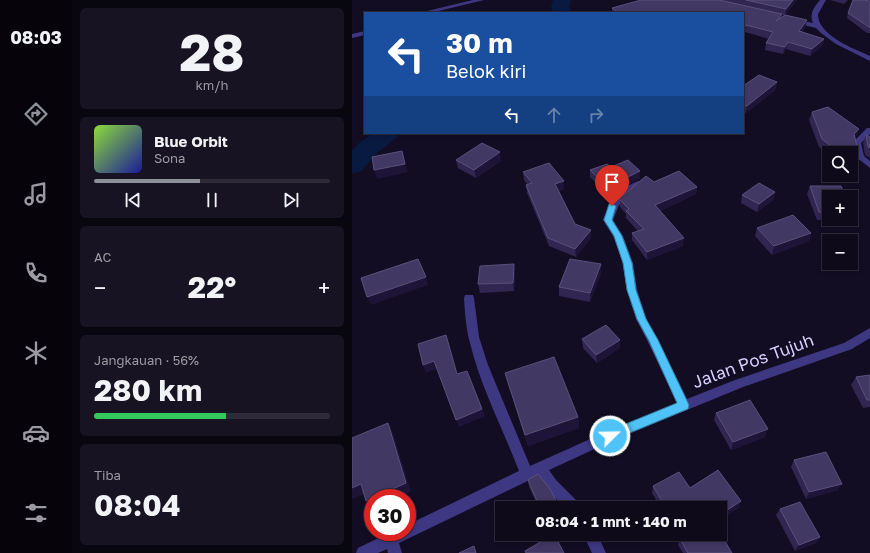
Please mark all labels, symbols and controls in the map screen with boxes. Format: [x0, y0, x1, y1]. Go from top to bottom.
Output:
text: 28 [179, 20, 245, 82]
text: 08:03 [10, 26, 62, 48]
text: 30 m [446, 26, 513, 59]
icon: left [380, 28, 432, 80]
text: Belok kiri [446, 60, 526, 82]
text: km/h [195, 77, 229, 93]
icon: directions [22, 100, 50, 128]
icon: left [501, 104, 523, 126]
icon: ahead [543, 104, 565, 126]
icon: right [585, 104, 607, 126]
text: Blue Orbit [154, 132, 228, 150]
map controls [822, 146, 858, 270]
button: search [822, 146, 858, 182]
text: Sona [154, 150, 185, 166]
pin [595, 165, 629, 206]
icon: arrive [601, 171, 623, 193]
icon: music [22, 180, 50, 208]
icon: previous [122, 189, 144, 211]
icon: pause [201, 189, 223, 211]
icon: next [280, 189, 302, 211]
button: + [822, 190, 858, 226]
button: − [822, 234, 858, 270]
text: AC [94, 249, 111, 265]
icon: phone [22, 259, 50, 287]
text: 22° [188, 269, 236, 305]
text: − [94, 274, 106, 301]
text: + [318, 274, 330, 301]
street label: Jalan Pos Tujuh [689, 329, 816, 392]
icon: climate [22, 339, 50, 367]
text: Jangkauan · 56% [94, 352, 199, 368]
text: 280 km [94, 372, 202, 408]
position arrow [589, 415, 631, 457]
icon: car [22, 419, 50, 447]
text: Tiba [94, 467, 121, 483]
text: 08:04 [94, 487, 181, 523]
speed limit sign: 30 [364, 489, 416, 541]
icon: filters [22, 499, 50, 527]
text: 08:04 · 1 mnt · 140 m [535, 512, 687, 530]

